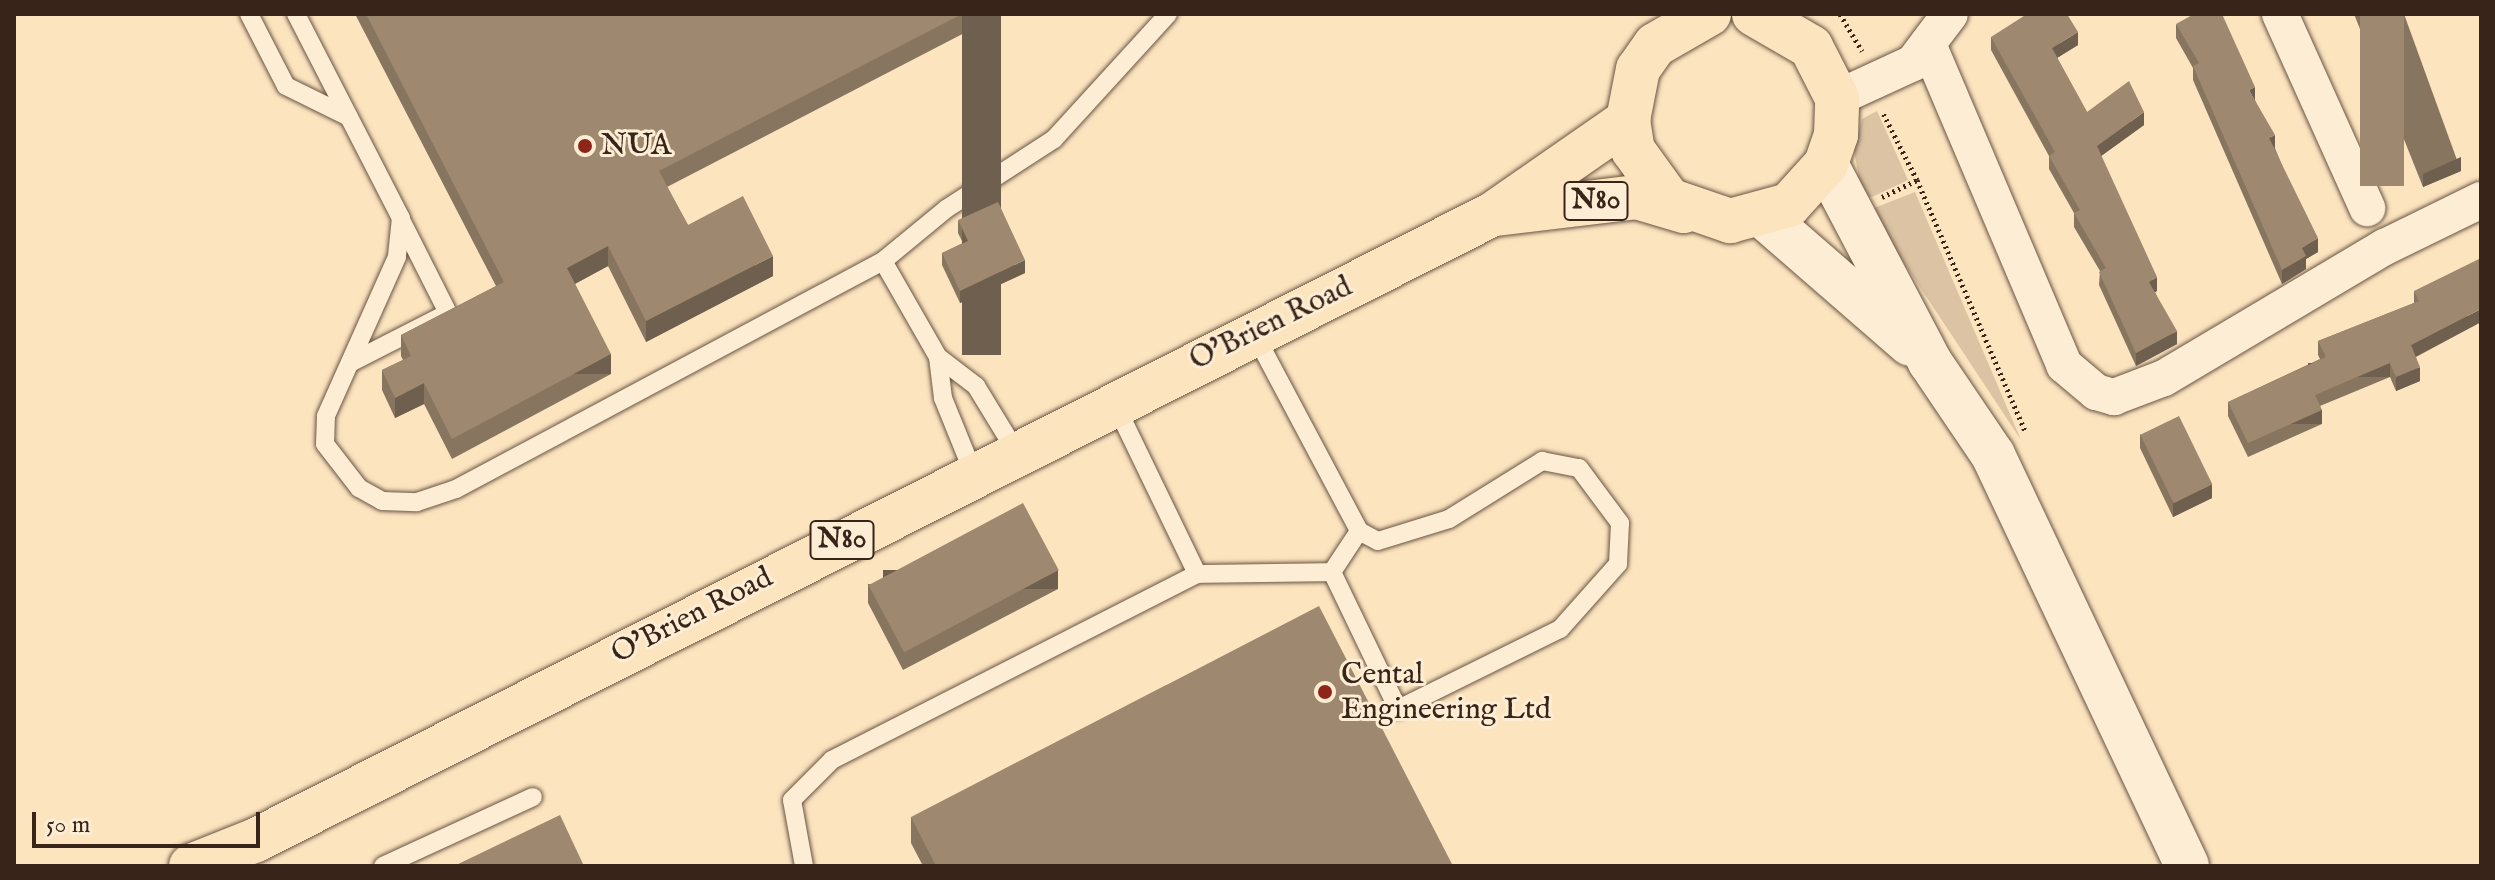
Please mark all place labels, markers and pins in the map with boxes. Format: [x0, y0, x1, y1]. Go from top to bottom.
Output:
place label: NUA [601, 128, 671, 164]
marker: NUA [576, 137, 594, 155]
place label: Cental Engineering Ltd [1341, 657, 1551, 728]
marker: Cental Engineering Ltd [1316, 683, 1334, 701]

